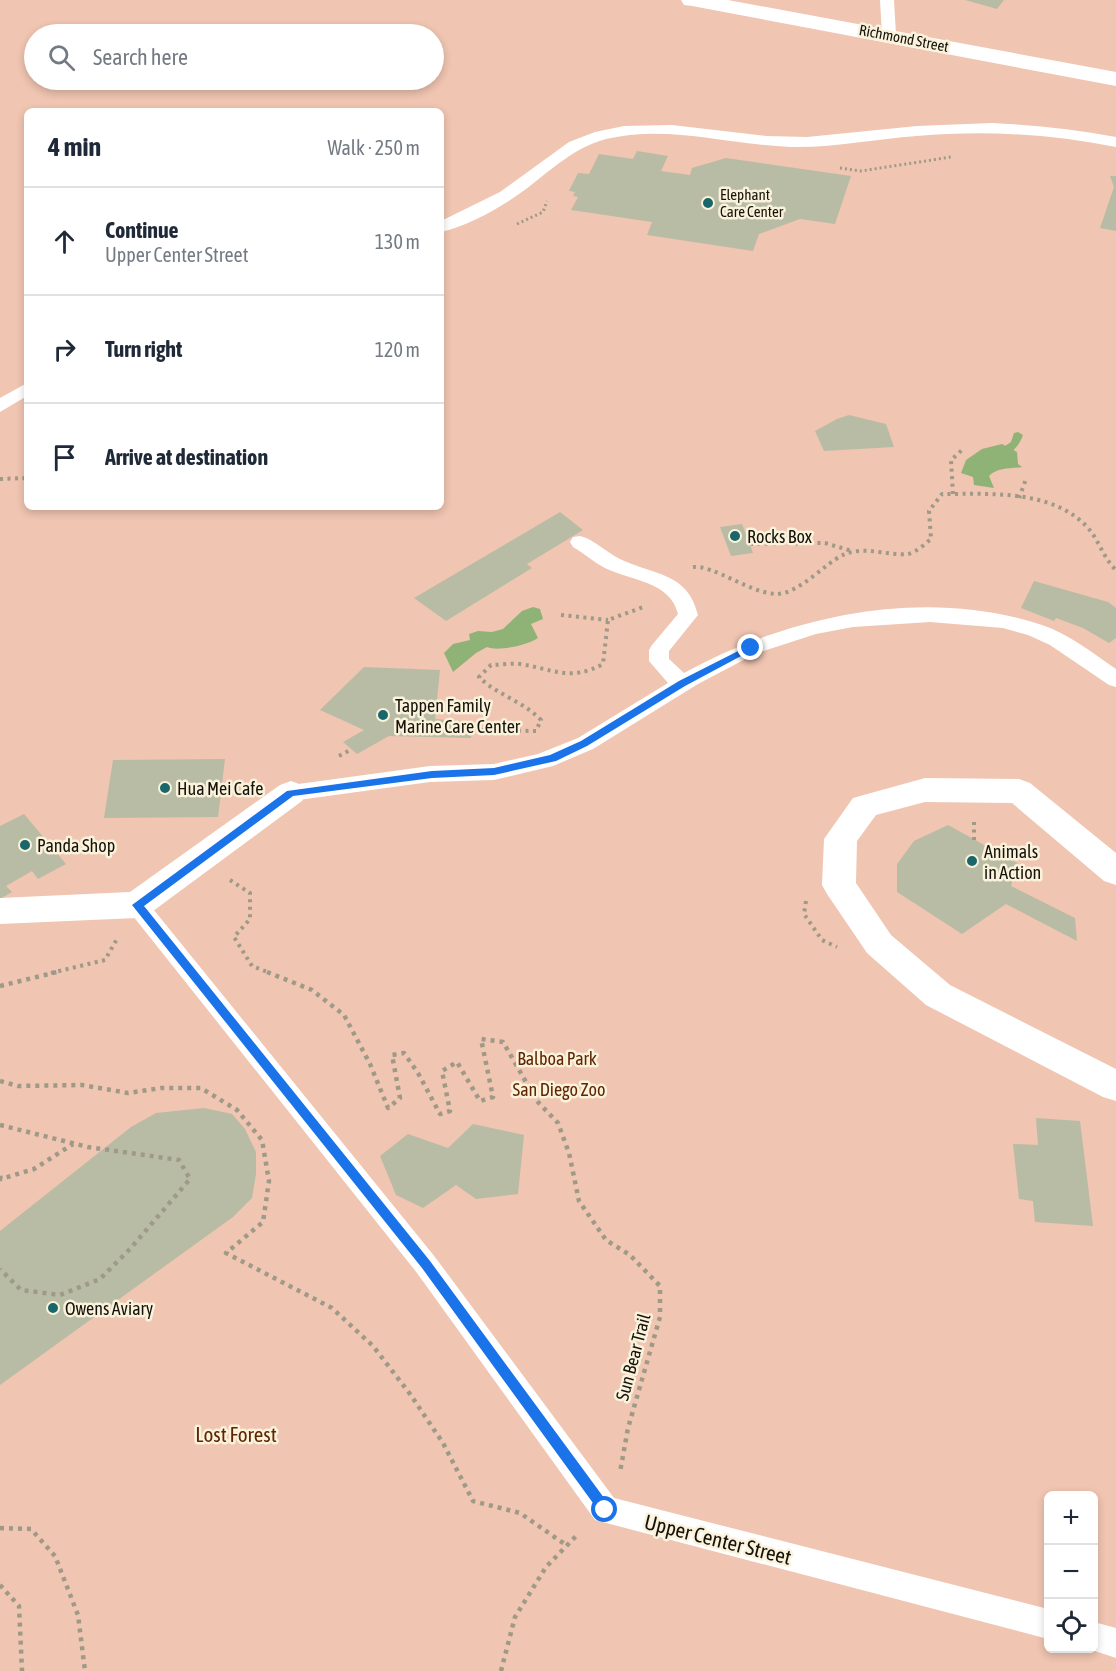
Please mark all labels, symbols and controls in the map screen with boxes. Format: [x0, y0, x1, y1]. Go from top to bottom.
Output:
street label: Richmond Street [858, 21, 950, 55]
search box [24, 24, 444, 90]
icon: search [45, 41, 78, 74]
text: Search here [93, 44, 188, 70]
text: 4 min [48, 132, 101, 162]
text: Walk · 250 m [328, 136, 420, 159]
place label: Elephant Care Center [720, 186, 784, 220]
marker: Elephant Care Center [701, 196, 715, 210]
text: Continue [105, 217, 179, 243]
icon: ahead [48, 225, 81, 258]
text: 130 m [375, 230, 420, 253]
text: Upper Center Street [105, 243, 248, 266]
icon: right [48, 333, 81, 366]
text: Turn right [105, 336, 182, 362]
text: 120 m [375, 338, 420, 361]
icon: arrive [48, 441, 81, 474]
text: Arrive at destination [105, 444, 268, 470]
place label: Rocks Box [747, 526, 812, 547]
marker: Rocks Box [728, 529, 742, 543]
route end [737, 634, 763, 660]
place label: Tappen Family Marine Care Center [395, 695, 521, 737]
marker: Tappen Family Marine Care Center [376, 708, 390, 722]
place label: Hua Mei Cafe [177, 778, 263, 799]
marker: Hua Mei Cafe [158, 781, 172, 795]
place label: Panda Shop [37, 835, 115, 856]
marker: Panda Shop [18, 838, 32, 852]
place label: Animals in Action [984, 841, 1041, 883]
marker: Animals in Action [965, 854, 979, 868]
park label: Balboa Park [517, 1048, 597, 1069]
park label: San Diego Zoo [513, 1079, 605, 1100]
place label: Owens Aviary [65, 1298, 153, 1319]
marker: Owens Aviary [46, 1301, 60, 1315]
street label: Sun Bear Trail [611, 1311, 655, 1403]
park label: Lost Forest [195, 1422, 277, 1446]
map controls [1044, 1491, 1098, 1653]
button: + [1044, 1491, 1098, 1545]
route start [591, 1496, 617, 1522]
street label: Upper Center Street [642, 1509, 794, 1569]
button: − [1044, 1545, 1098, 1599]
button: locate [1044, 1599, 1098, 1653]

